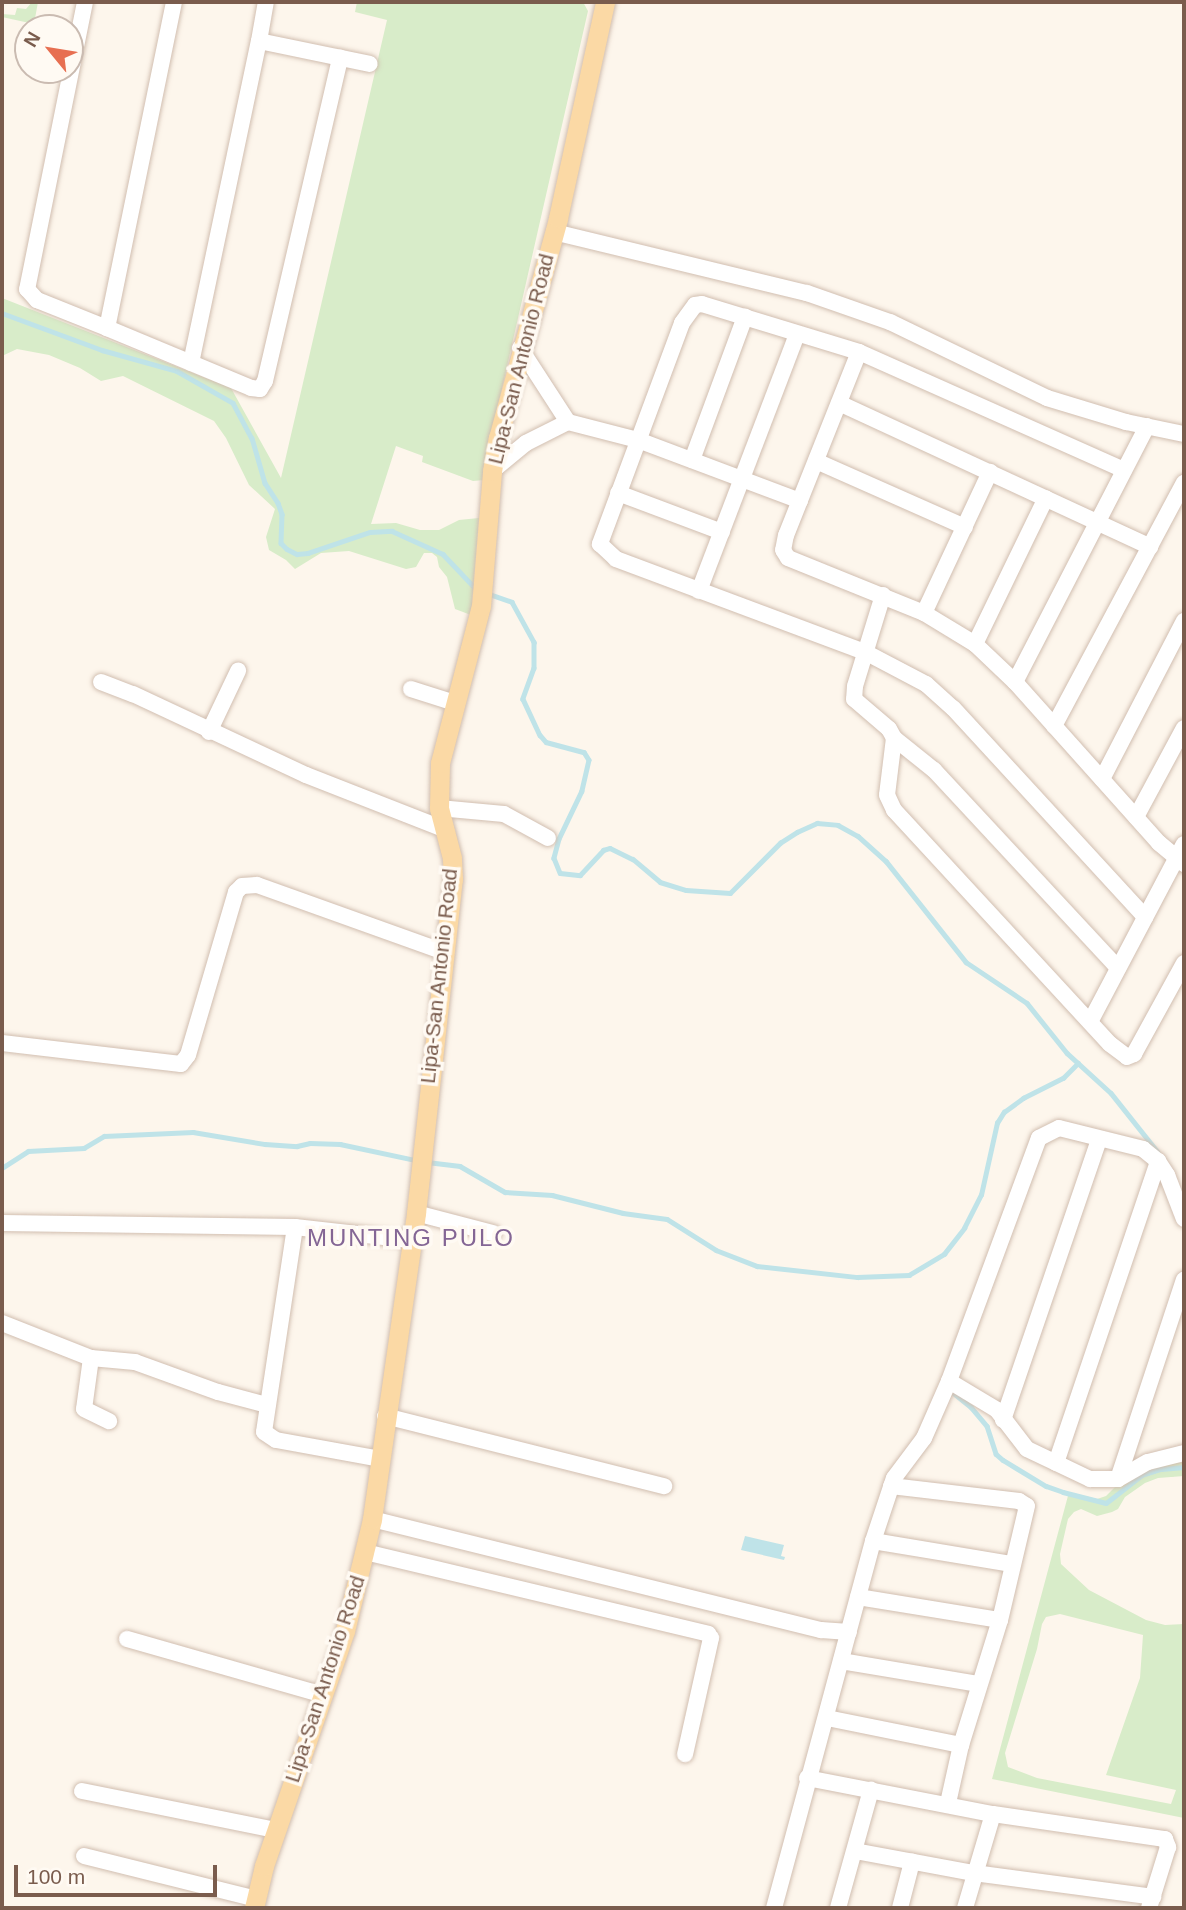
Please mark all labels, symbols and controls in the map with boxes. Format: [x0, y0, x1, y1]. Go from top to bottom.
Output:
north arrow [14, 14, 84, 84]
text: N [20, 28, 45, 50]
street label: Lipa-San Antonio Road [483, 251, 559, 467]
street label: Lipa-San Antonio Road [415, 867, 463, 1085]
district label: MUNTING PULO [308, 1224, 514, 1252]
street label: Lipa-San Antonio Road [279, 1572, 371, 1786]
scale bar [18, 1850, 220, 1894]
text: 100 m [27, 1865, 85, 1888]

